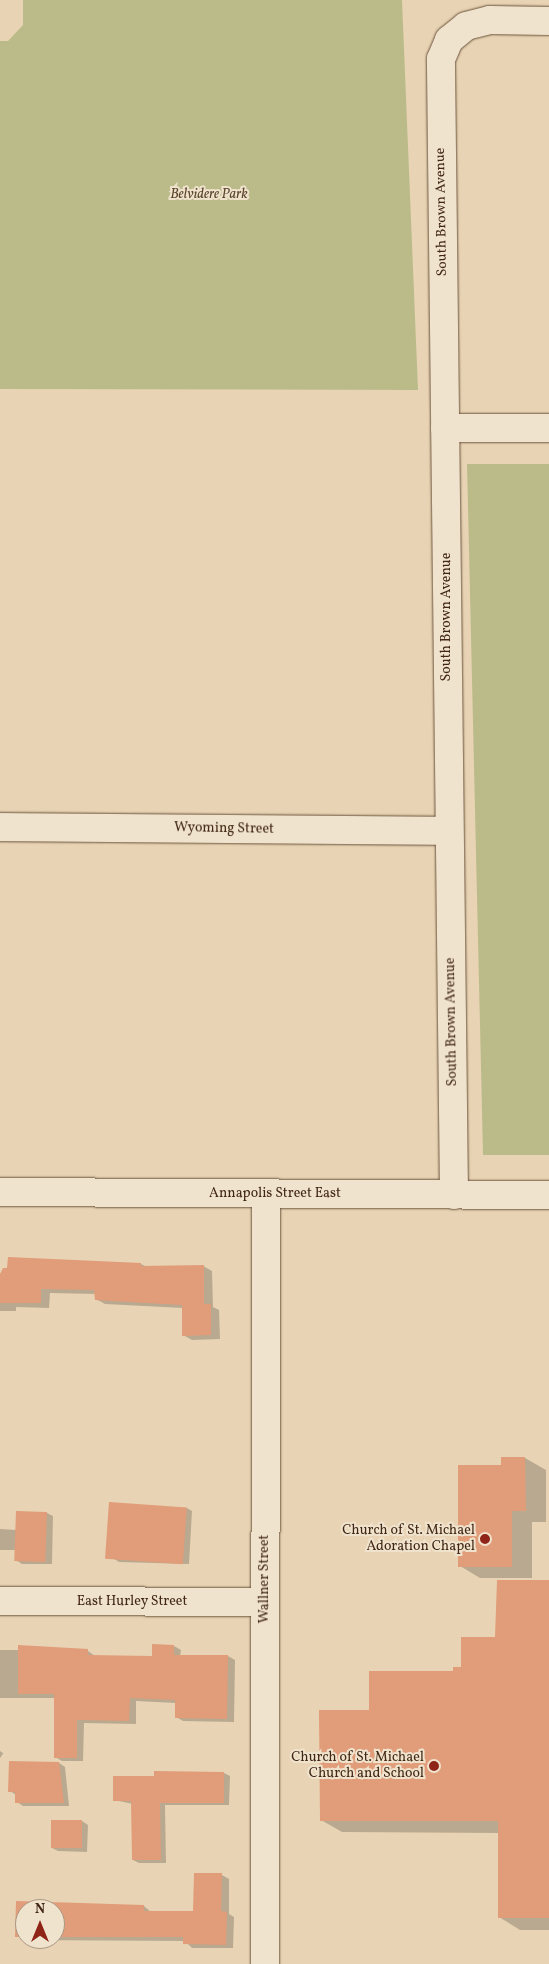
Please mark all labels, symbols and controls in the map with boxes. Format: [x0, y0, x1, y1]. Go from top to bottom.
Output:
street label: South Brown Avenue [432, 147, 452, 277]
park label: Belvidere Park [170, 187, 248, 203]
street label: South Brown Avenue [439, 553, 455, 681]
street label: Wyoming Street [174, 820, 274, 838]
street label: South Brown Avenue [442, 957, 462, 1087]
street label: Annapolis Street East [209, 1186, 341, 1202]
place label: Church of St. Michael Adoration Chapel [344, 1523, 475, 1555]
marker: Church of St. Michael Adoration Chapel [479, 1533, 491, 1545]
street label: Wallner Street [257, 1535, 273, 1623]
street label: East Hurley Street [76, 1594, 188, 1610]
place label: Church of St. Michael Church and School [293, 1750, 424, 1782]
marker: Church of St. Michael Church and School [428, 1760, 440, 1772]
north arrow [15, 1899, 65, 1949]
text: N [35, 1900, 45, 1919]

